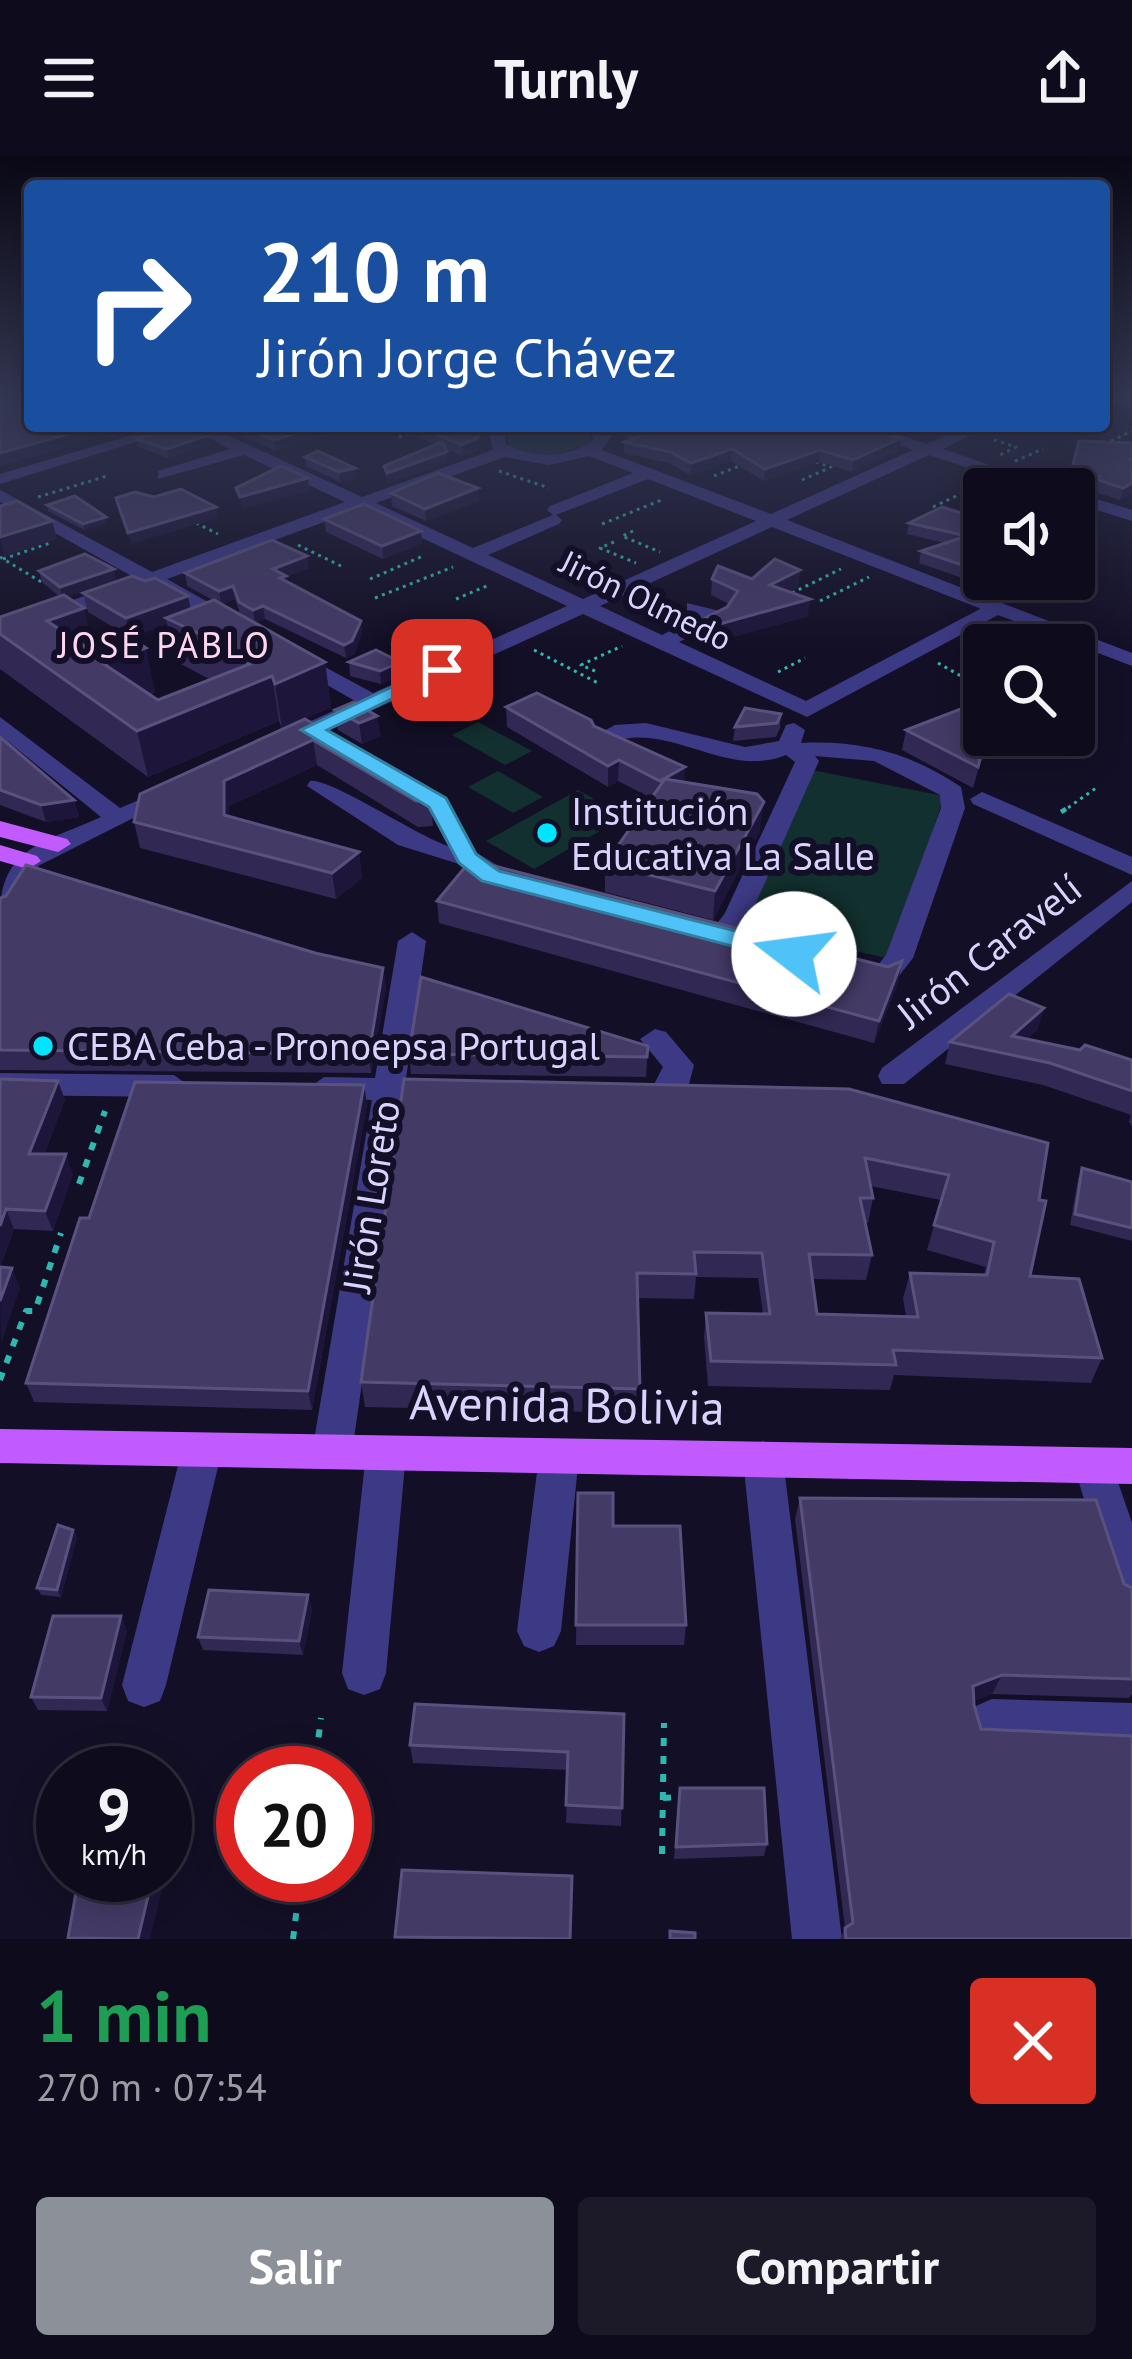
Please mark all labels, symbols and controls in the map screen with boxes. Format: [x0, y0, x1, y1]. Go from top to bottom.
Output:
text: Turnly [494, 43, 638, 113]
icon: menu [36, 45, 102, 111]
icon: share [1030, 45, 1096, 111]
text: 210 m [258, 216, 490, 325]
icon: right [60, 228, 216, 384]
text: Jirón Jorge Chávez [258, 322, 677, 392]
map controls [963, 468, 1095, 756]
button: sound [963, 468, 1095, 600]
street label: Jirón Olmedo [552, 539, 739, 660]
pin [391, 619, 493, 721]
district label: JOSÉ PABLO [56, 621, 272, 668]
button: search [963, 624, 1095, 756]
icon: arrive [409, 637, 475, 703]
place label: Institución Educativa La Salle [571, 785, 875, 881]
marker: Institución Educativa La Salle [534, 820, 560, 846]
street label: Jirón Caravelí [884, 862, 1092, 1040]
position arrow [731, 891, 857, 1017]
place label: CEBA Ceba - Pronoepsa Portugal [67, 1020, 601, 1071]
marker: CEBA Ceba - Pronoepsa Portugal [30, 1033, 56, 1059]
street label: Jirón Loreto [330, 1096, 411, 1297]
street label: Avenida Bolivia [409, 1370, 725, 1438]
speed limit sign: 20 [216, 1746, 372, 1902]
text: 9 [97, 1770, 131, 1848]
text: km/h [81, 1834, 147, 1873]
text: 1 min [36, 1969, 212, 2062]
button: close [970, 1978, 1096, 2104]
text: 270 m · 07:54 [36, 2061, 267, 2112]
button: Salir [36, 2197, 554, 2335]
button: Compartir [578, 2197, 1096, 2335]

